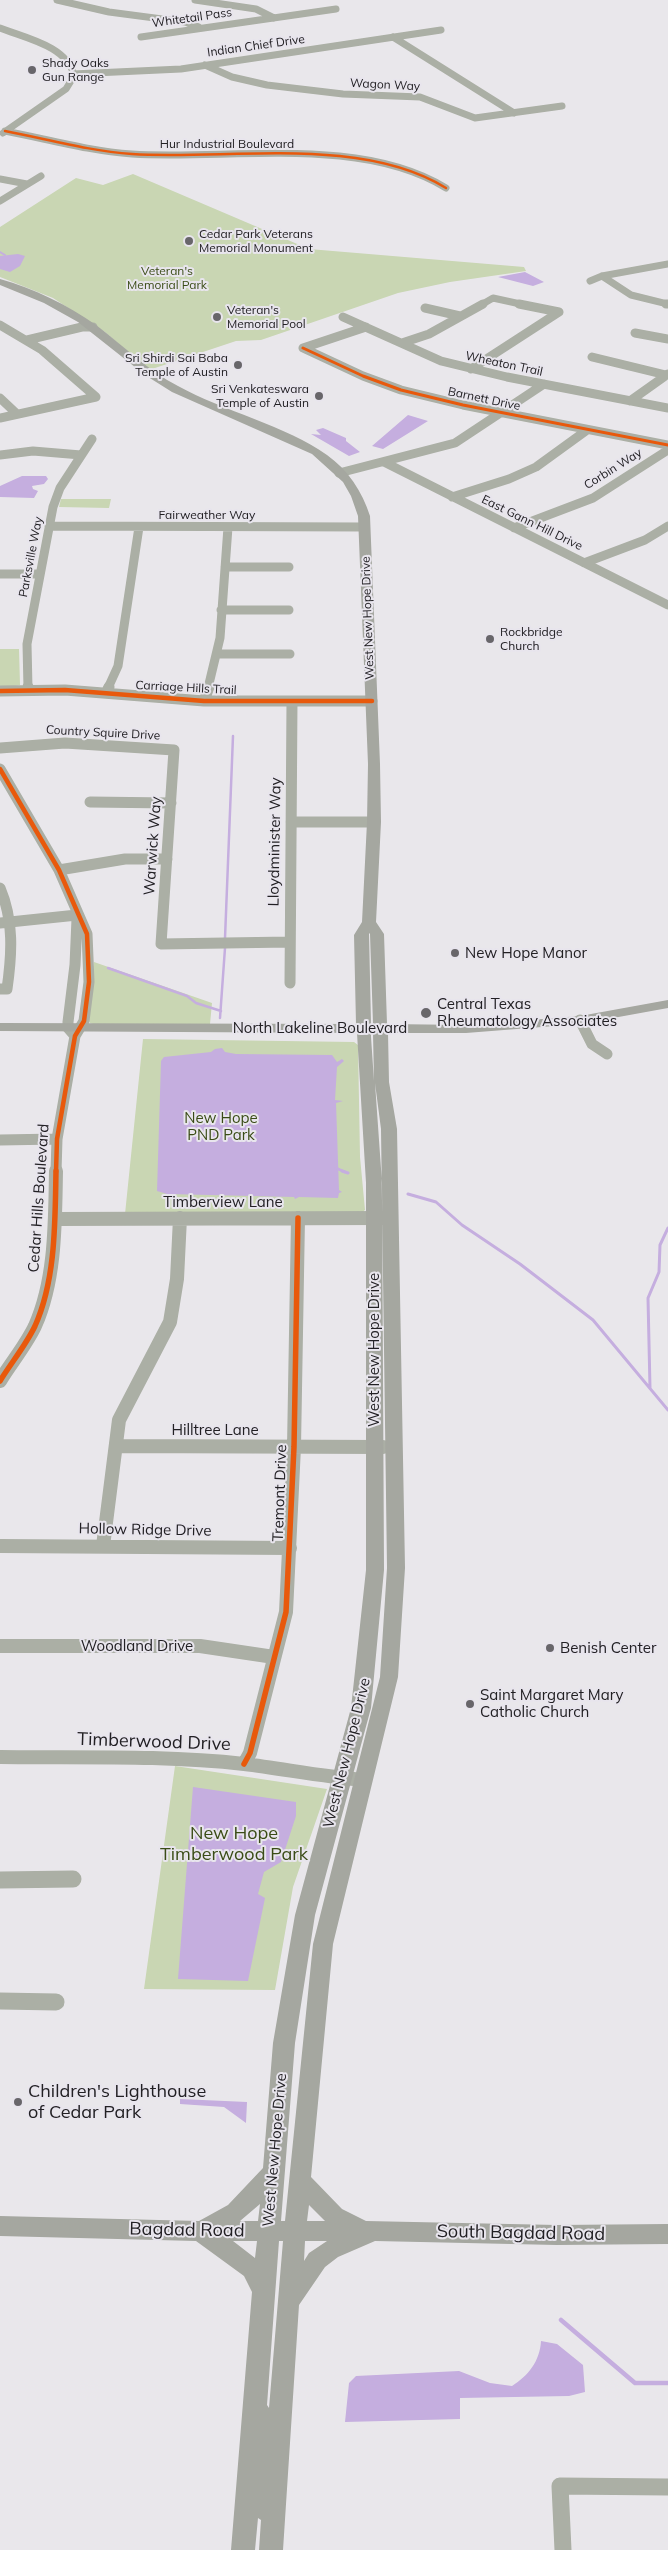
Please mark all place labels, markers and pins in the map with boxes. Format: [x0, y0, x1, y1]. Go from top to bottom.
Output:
place label: Shady Oaks Gun Range [42, 56, 109, 84]
marker: Shady Oaks Gun Range [26, 64, 38, 76]
place label: Cedar Park Veterans Memorial Monument [199, 227, 313, 255]
marker: Cedar Park Veterans Memorial Monument [183, 235, 195, 247]
place label: Veteran's Memorial Pool [227, 303, 306, 331]
marker: Veteran's Memorial Pool [211, 311, 223, 323]
place label: Sri Shirdi Sai Baba Temple of Austin [125, 351, 228, 379]
marker: Sri Shirdi Sai Baba Temple of Austin [232, 359, 244, 371]
place label: Sri Venkateswara Temple of Austin [211, 382, 309, 410]
marker: Sri Venkateswara Temple of Austin [313, 390, 325, 402]
place label: Rockbridge Church [500, 625, 563, 653]
marker: Rockbridge Church [484, 633, 496, 645]
place label: New Hope Manor [465, 944, 587, 962]
marker: New Hope Manor [449, 947, 461, 959]
place label: Central Texas Rheumatology Associates [437, 995, 617, 1030]
marker: Central Texas Rheumatology Associates [419, 1006, 433, 1020]
place label: Benish Center [560, 1639, 656, 1657]
marker: Benish Center [544, 1642, 556, 1654]
place label: Saint Margaret Mary Catholic Church [480, 1686, 624, 1721]
marker: Saint Margaret Mary Catholic Church [464, 1698, 476, 1710]
place label: Children's Lighthouse of Cedar Park [28, 2081, 206, 2124]
marker: Children's Lighthouse of Cedar Park [12, 2096, 24, 2108]

